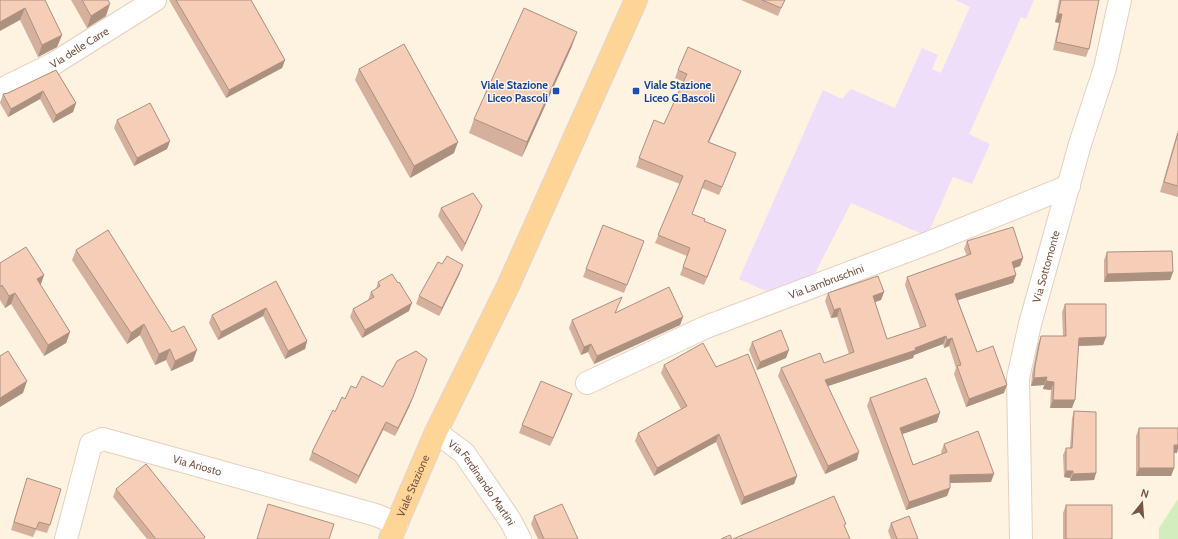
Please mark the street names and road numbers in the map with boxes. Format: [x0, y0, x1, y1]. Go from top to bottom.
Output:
street label: Via delle Carre [47, 24, 112, 71]
street label: Via Sottomonte [1029, 229, 1063, 304]
street label: Via Lambruschini [787, 261, 866, 302]
street label: Via Ferdinando Martini [445, 436, 519, 528]
street label: Via Ariosto [171, 452, 223, 479]
street label: Viale Stazione [393, 452, 433, 519]

